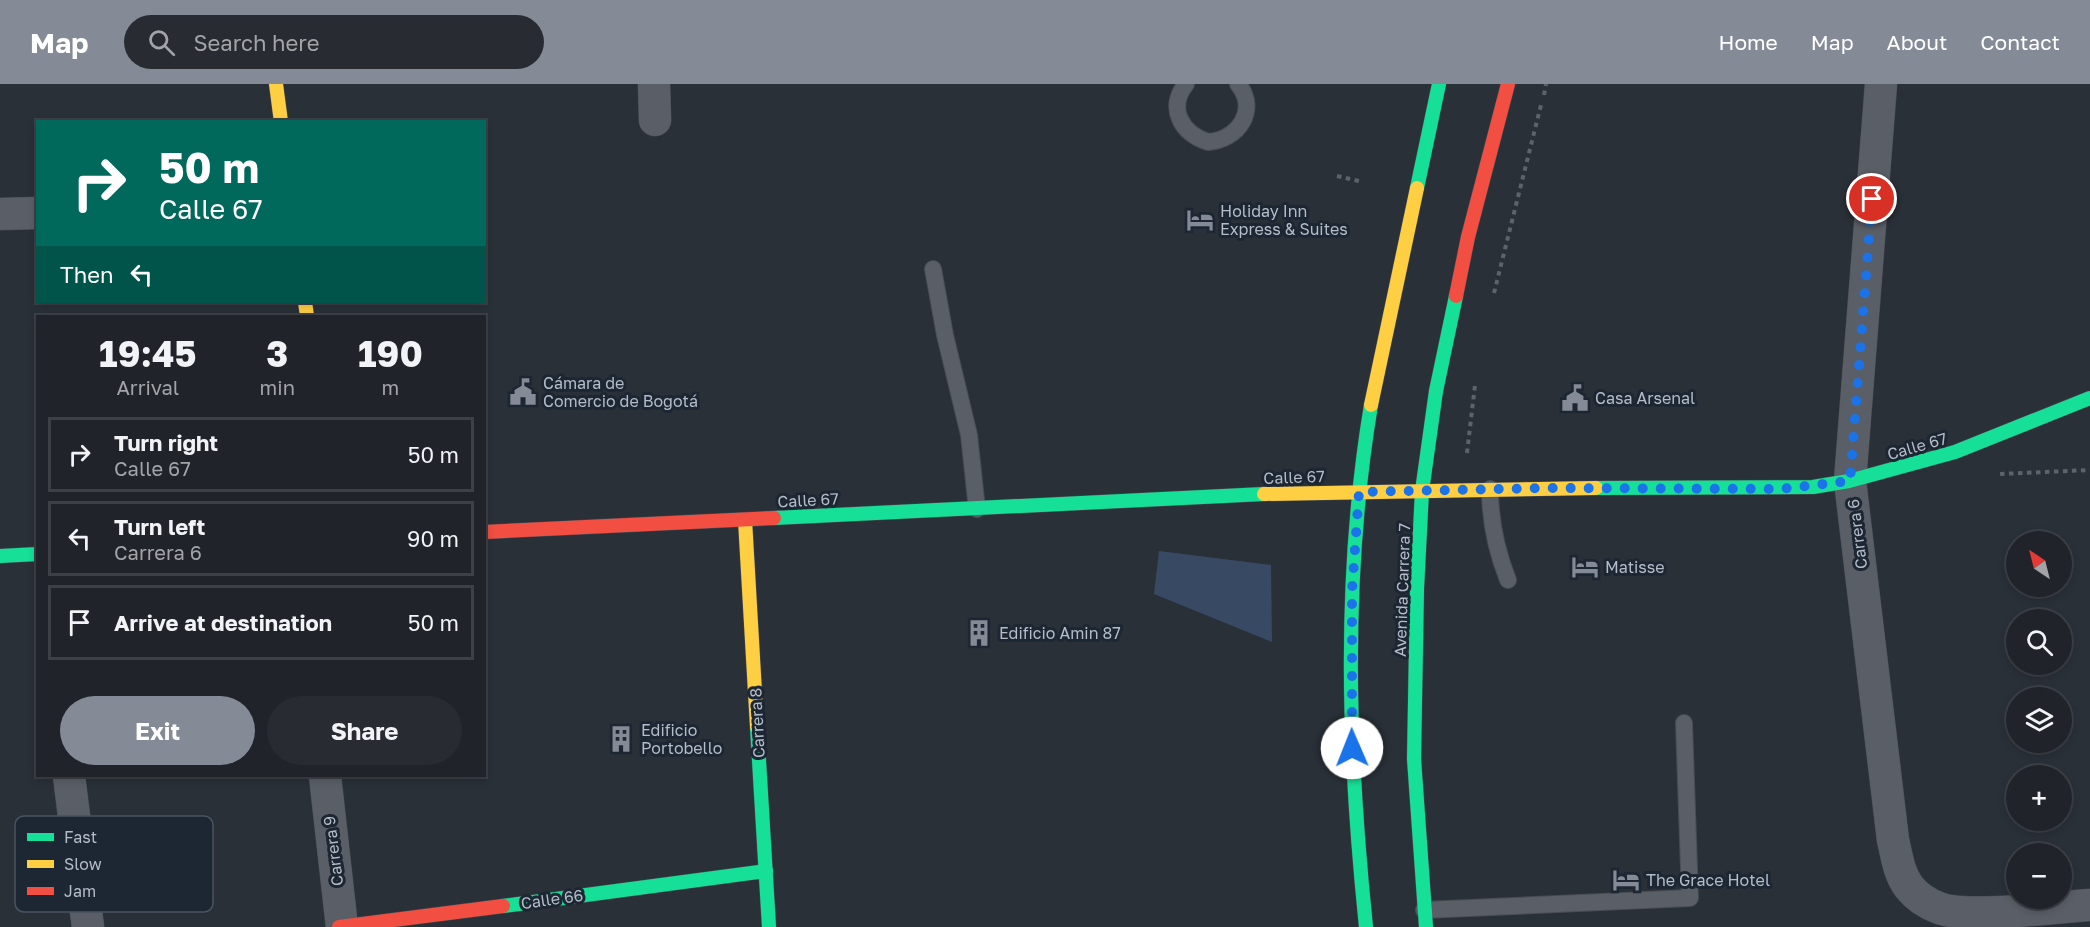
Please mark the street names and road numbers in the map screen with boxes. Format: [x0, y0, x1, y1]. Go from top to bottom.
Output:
street label: Calle 67 [1885, 428, 1949, 464]
street label: Calle 67 [1263, 466, 1325, 488]
street label: Calle 67 [777, 488, 839, 512]
street label: Carrera 6 [1843, 498, 1871, 570]
street label: Avenida Carrera 7 [1390, 523, 1414, 657]
street label: Carrera 8 [745, 687, 769, 759]
street label: Carrera 9 [319, 815, 347, 887]
street label: Calle 66 [520, 885, 584, 913]

